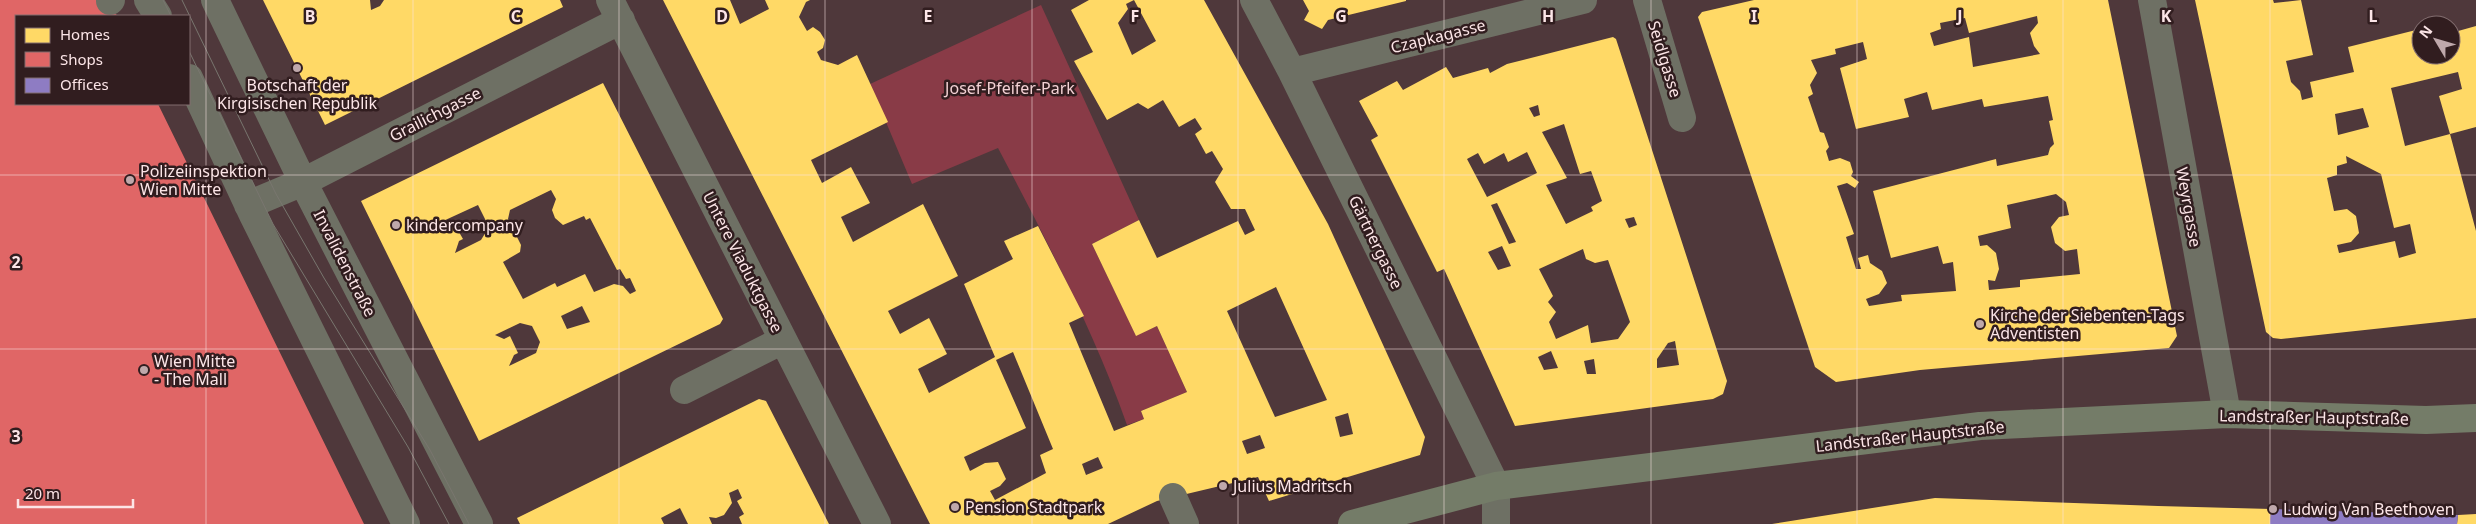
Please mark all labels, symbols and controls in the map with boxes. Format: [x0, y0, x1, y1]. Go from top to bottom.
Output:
text: B [305, 5, 315, 27]
text: C [511, 5, 521, 27]
text: D [716, 5, 728, 27]
text: E [924, 5, 933, 27]
text: F [1131, 5, 1139, 27]
text: G [1335, 5, 1347, 27]
text: H [1542, 5, 1554, 27]
text: I [1751, 5, 1757, 27]
text: J [1955, 5, 1963, 27]
text: K [2161, 5, 2172, 27]
text: L [2369, 5, 2378, 27]
street label: Czapkagasse [1388, 14, 1488, 58]
legend [15, 15, 190, 105]
north arrow [2411, 15, 2461, 65]
street label: Seidlgasse [1643, 18, 1687, 100]
text: N [2414, 21, 2436, 42]
text: Homes [60, 24, 110, 44]
text: Shops [60, 49, 103, 69]
marker: Botschaft der Kirgisischen Republik [291, 62, 303, 74]
text: Offices [60, 74, 109, 94]
place label: Botschaft der Kirgisischen Republik [217, 74, 377, 114]
park label: Josef-Pfeifer-Park [943, 77, 1075, 99]
street label: Grailichgasse [385, 81, 485, 147]
place label: Polizeiinspektion Wien Mitte [140, 160, 267, 200]
street label: Weyrgasse [2171, 165, 2207, 249]
marker: Polizeiinspektion Wien Mitte [124, 174, 136, 186]
street label: Untere Viaduktgasse [698, 188, 788, 336]
street label: Gärtnergasse [1344, 192, 1408, 292]
street label: Invalidenstraße [309, 206, 381, 320]
place label: kindercompany [406, 214, 524, 236]
marker: kindercompany [390, 219, 402, 231]
text: 2 [11, 251, 21, 273]
place label: Kirche der Siebenten-Tags Adventisten [1990, 304, 2185, 344]
marker: Kirche der Siebenten-Tags Adventisten [1974, 318, 1986, 330]
place label: Wien Mitte - The Mall [154, 350, 235, 390]
marker: Wien Mitte - The Mall [138, 364, 150, 376]
street label: Landstraßer Hauptstraße [2219, 404, 2409, 430]
street label: Landstraßer Hauptstraße [1814, 415, 2006, 457]
text: 3 [11, 425, 21, 447]
place label: Julius Madritsch [1231, 475, 1352, 497]
scale bar [18, 476, 132, 508]
marker: Julius Madritsch [1217, 480, 1229, 492]
text: 20 m [25, 483, 60, 503]
place label: Pension Stadtpark [965, 496, 1103, 518]
place label: Ludwig Van Beethoven [2283, 498, 2455, 520]
marker: Pension Stadtpark [949, 501, 961, 513]
marker: Ludwig Van Beethoven [2267, 503, 2279, 515]

